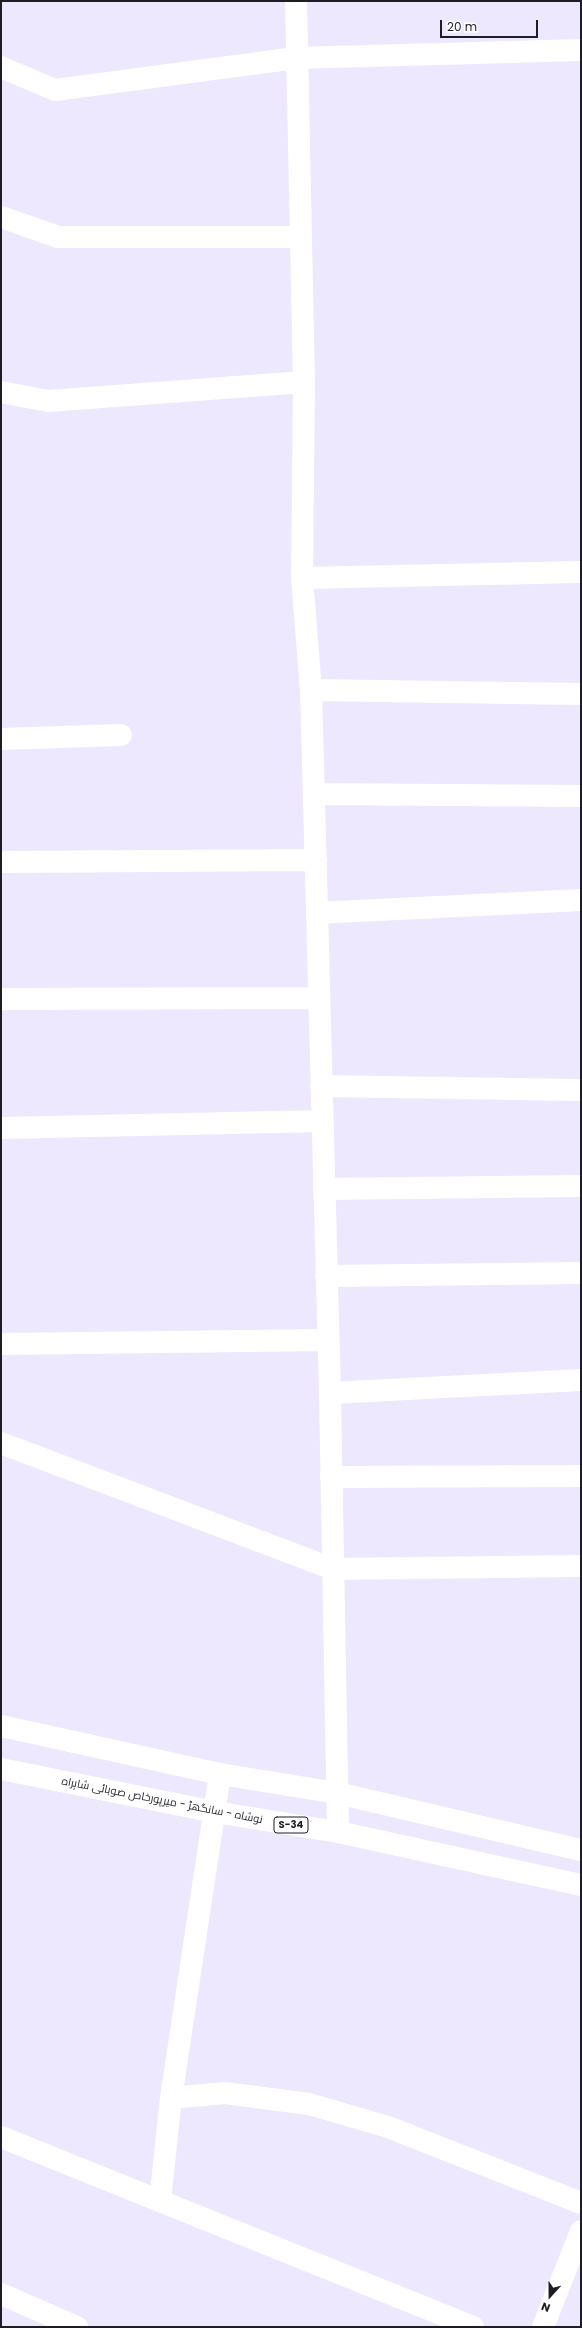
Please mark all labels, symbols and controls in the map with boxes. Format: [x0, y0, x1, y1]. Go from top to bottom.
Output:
scale bar [442, 12, 540, 38]
text: 20 m [447, 18, 477, 35]
street label: نوشاہ - سانگھڑ - میرپورخاص صوبائی شاہراہ [60, 1775, 264, 1827]
road number: S-34 [274, 1817, 308, 1833]
north arrow [530, 2276, 570, 2316]
text: N [539, 2298, 552, 2316]

